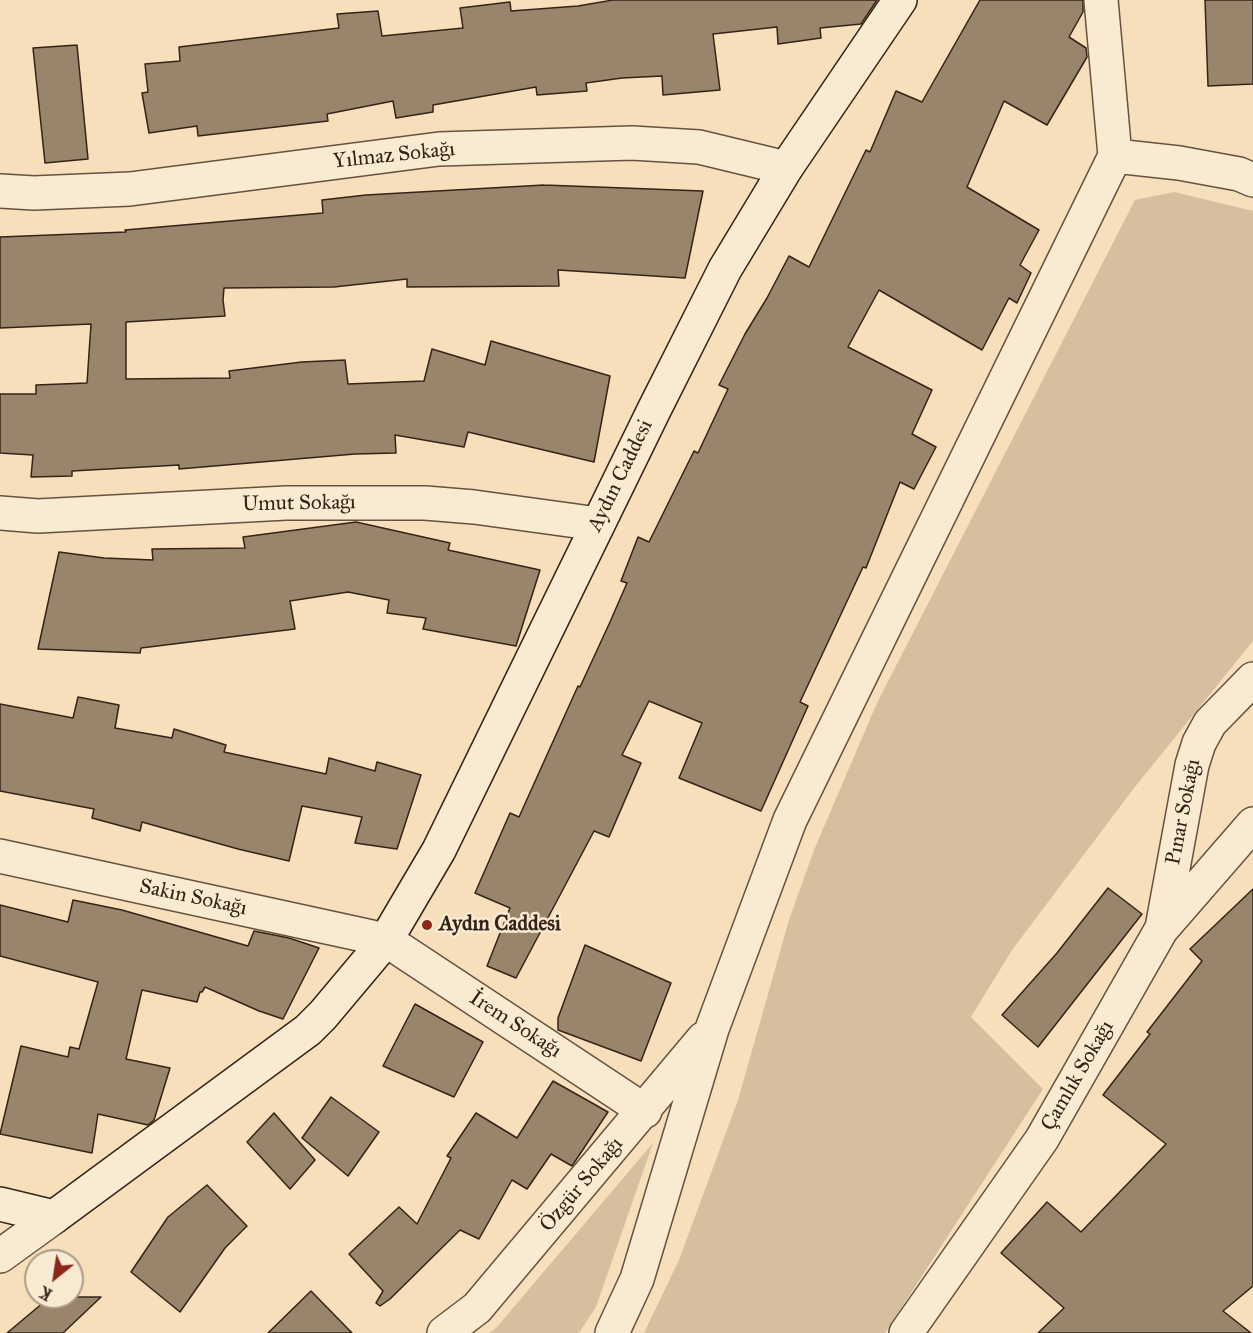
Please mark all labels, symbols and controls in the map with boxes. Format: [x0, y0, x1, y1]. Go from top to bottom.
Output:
street label: Yılmaz Sokağı [332, 137, 456, 175]
street label: Aydın Caddesi [583, 416, 659, 536]
street label: Umut Sokağı [242, 490, 356, 518]
street label: Pınar Sokağı [1161, 757, 1207, 867]
street label: Sakin Sokağı [137, 874, 249, 922]
place label: Aydın Caddesi [439, 912, 561, 938]
marker: Aydın Caddesi [420, 918, 434, 932]
street label: İrem Sokağı [464, 986, 566, 1064]
street label: Çamlık Sokağı [1036, 1016, 1120, 1136]
street label: Özgür Sokağı [535, 1132, 629, 1238]
north arrow [24, 1249, 84, 1309]
text: K [36, 1282, 55, 1304]

